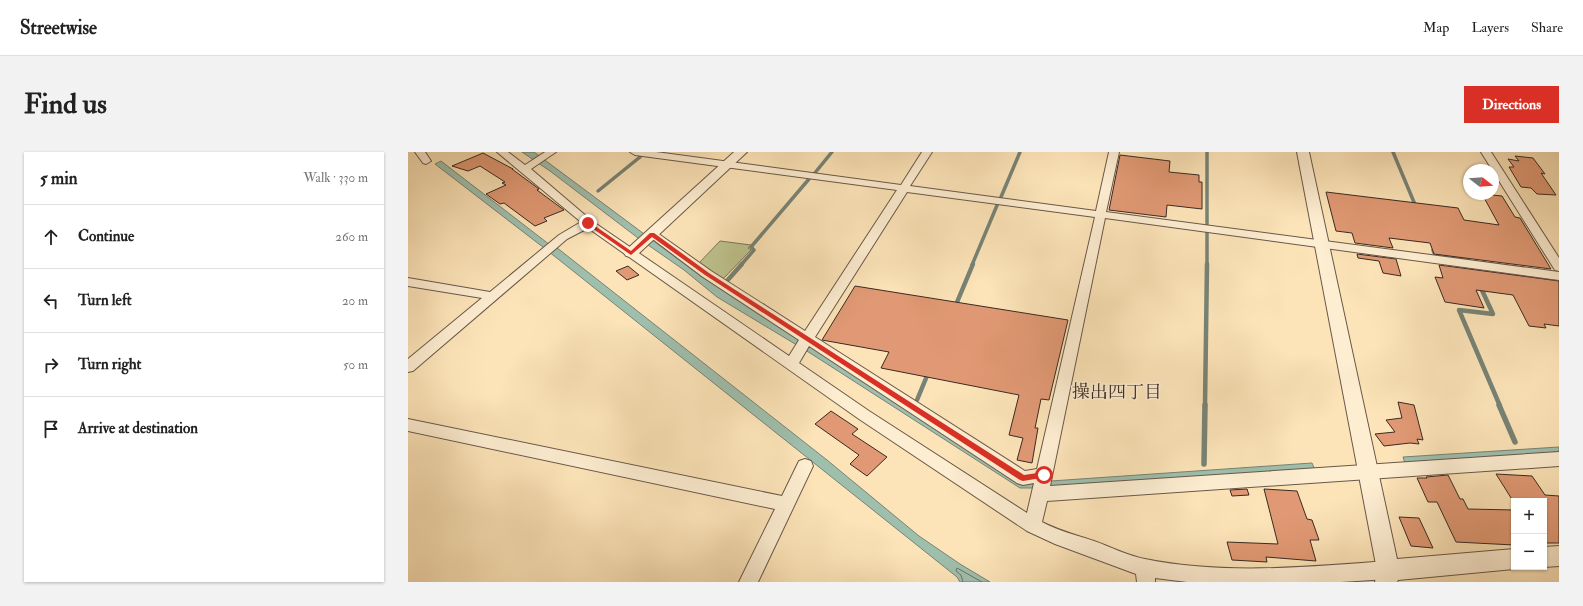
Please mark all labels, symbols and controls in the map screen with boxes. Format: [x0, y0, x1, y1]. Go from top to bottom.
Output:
text: Streetwise [20, 16, 97, 40]
text: Map [1423, 19, 1449, 36]
text: Layers [1471, 19, 1509, 36]
text: Share [1531, 19, 1563, 36]
button: Directions [1464, 86, 1559, 123]
text: Find us [24, 87, 107, 122]
north arrow [1463, 164, 1499, 200]
text: 5 min [40, 168, 78, 189]
text: Walk · 330 m [304, 170, 368, 186]
route end [579, 214, 597, 232]
icon: ahead [40, 226, 62, 248]
text: Continue [78, 227, 134, 246]
text: 260 m [335, 229, 368, 245]
icon: left [40, 290, 62, 312]
text: Turn left [78, 291, 132, 310]
text: 20 m [342, 293, 368, 309]
icon: right [40, 354, 62, 376]
text: Turn right [78, 355, 141, 374]
text: 50 m [343, 357, 368, 373]
district label: 操出四丁目 [1072, 381, 1162, 404]
icon: arrive [40, 418, 62, 440]
text: Arrive at destination [78, 419, 198, 438]
route start [1035, 466, 1053, 484]
map controls [1511, 498, 1547, 570]
button: + [1511, 498, 1547, 534]
button: − [1511, 534, 1547, 570]

